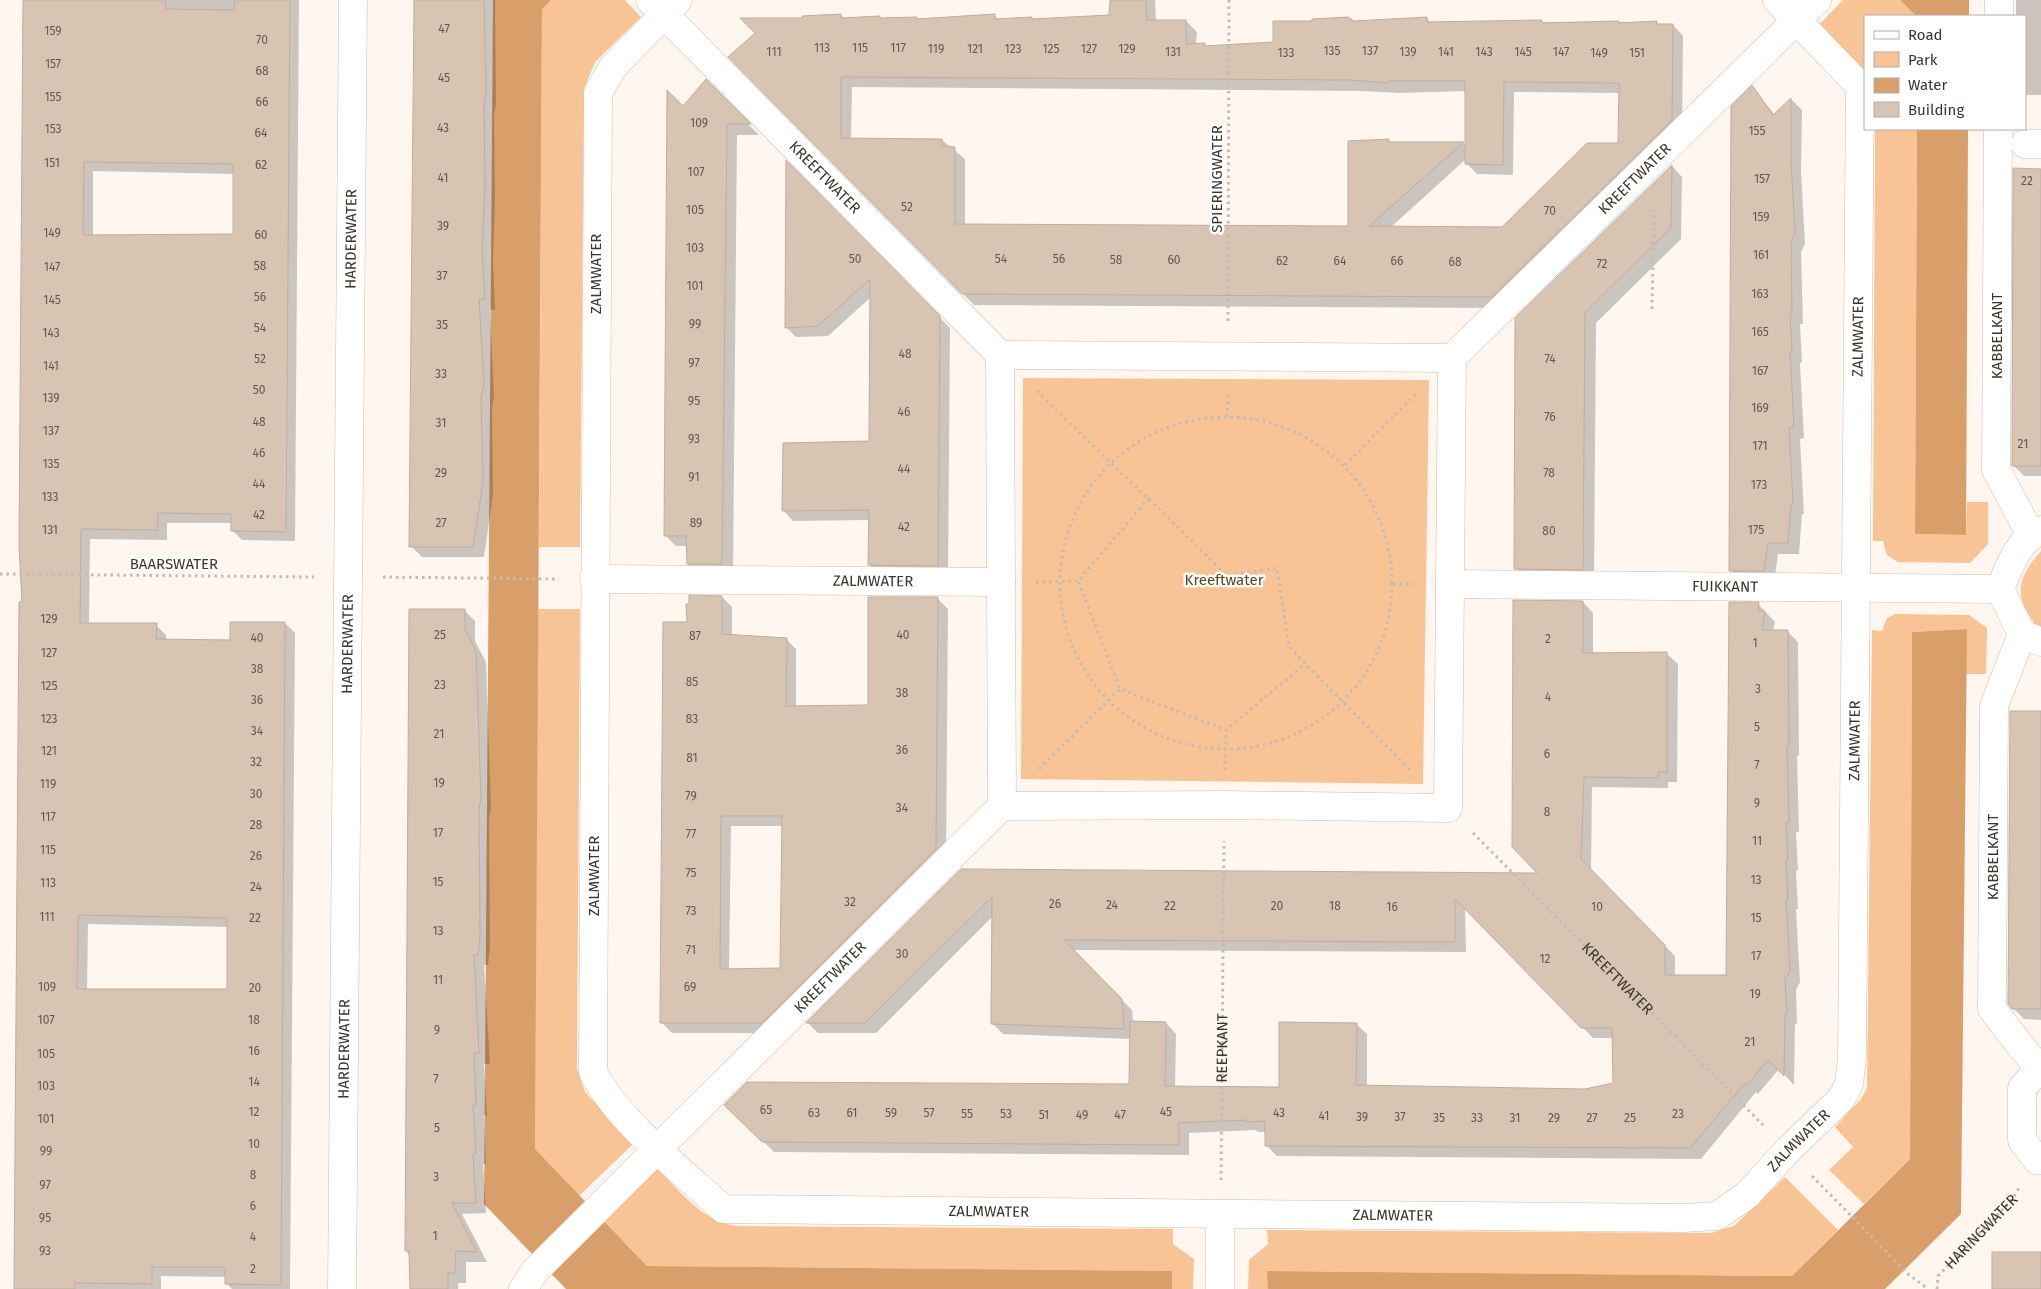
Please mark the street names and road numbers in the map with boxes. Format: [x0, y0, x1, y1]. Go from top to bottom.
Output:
street label: SPIERINGWATER [1208, 125, 1226, 233]
street label: KREEFTWATER [785, 137, 864, 217]
street label: KREEFTWATER [1595, 139, 1675, 218]
street label: HARDERWATER [342, 189, 360, 289]
street label: ZALMWATER [587, 234, 605, 314]
street label: KABBELKANT [1988, 292, 2006, 379]
street label: ZALMWATER [1849, 296, 1867, 377]
street label: BAARSWATER [130, 555, 218, 573]
street label: ZALMWATER [833, 572, 913, 590]
street label: FUIKKANT [1692, 577, 1758, 596]
street label: HARDERWATER [338, 594, 357, 694]
street label: ZALMWATER [1845, 700, 1864, 781]
street label: KABBELKANT [1984, 813, 2002, 900]
street label: ZALMWATER [585, 836, 603, 916]
street label: KREEFTWATER [790, 938, 870, 1017]
street label: KREEFTWATER [1578, 939, 1657, 1018]
street label: HARDERWATER [335, 999, 353, 1099]
street label: REEPKANT [1213, 1013, 1231, 1083]
street label: ZALMWATER [1764, 1106, 1833, 1175]
street label: HARINGWATER [1941, 1191, 2022, 1273]
street label: ZALMWATER [948, 1202, 1029, 1221]
street label: ZALMWATER [1352, 1206, 1433, 1225]

